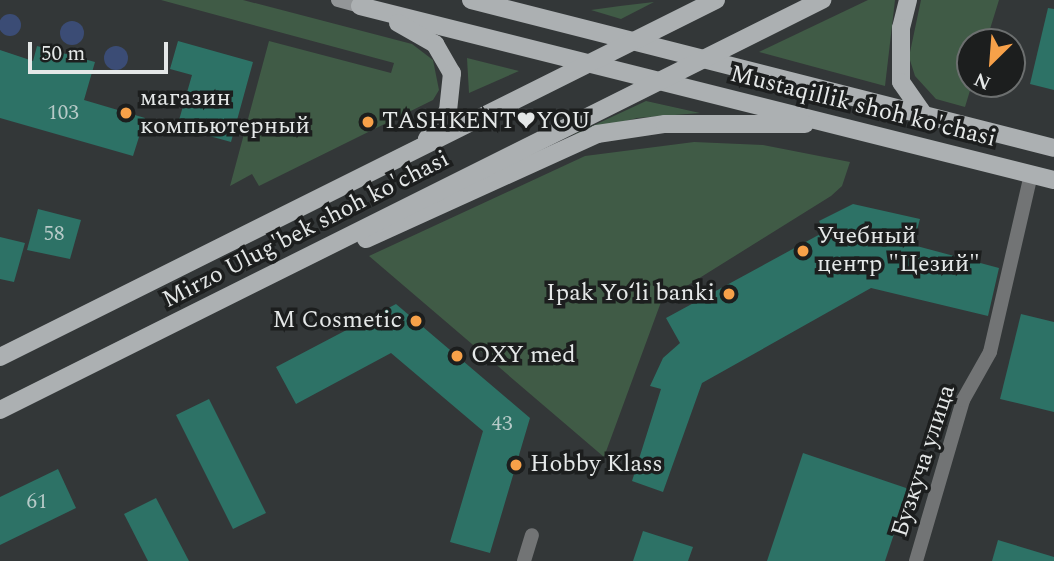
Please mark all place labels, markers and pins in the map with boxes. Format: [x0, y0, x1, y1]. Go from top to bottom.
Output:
place label: магазин компьютерный [140, 85, 310, 141]
marker: магазин компьютерный [118, 105, 134, 121]
place label: TASHKENT♥YOU [382, 108, 591, 136]
marker: TASHKENT♥YOU [360, 114, 376, 130]
place label: Учебный центр "Цезий" [817, 223, 980, 279]
marker: Учебный центр "Цезий" [795, 243, 811, 259]
place label: Ipak Yoʻli banki [546, 280, 715, 308]
marker: Ipak Yoʻli banki [721, 286, 737, 302]
place label: M Cosmetic [272, 307, 402, 335]
marker: M Cosmetic [408, 313, 424, 329]
place label: OXY med [471, 342, 576, 370]
marker: OXY med [449, 348, 465, 364]
place label: Hobby Klass [530, 451, 663, 479]
marker: Hobby Klass [508, 457, 524, 473]

